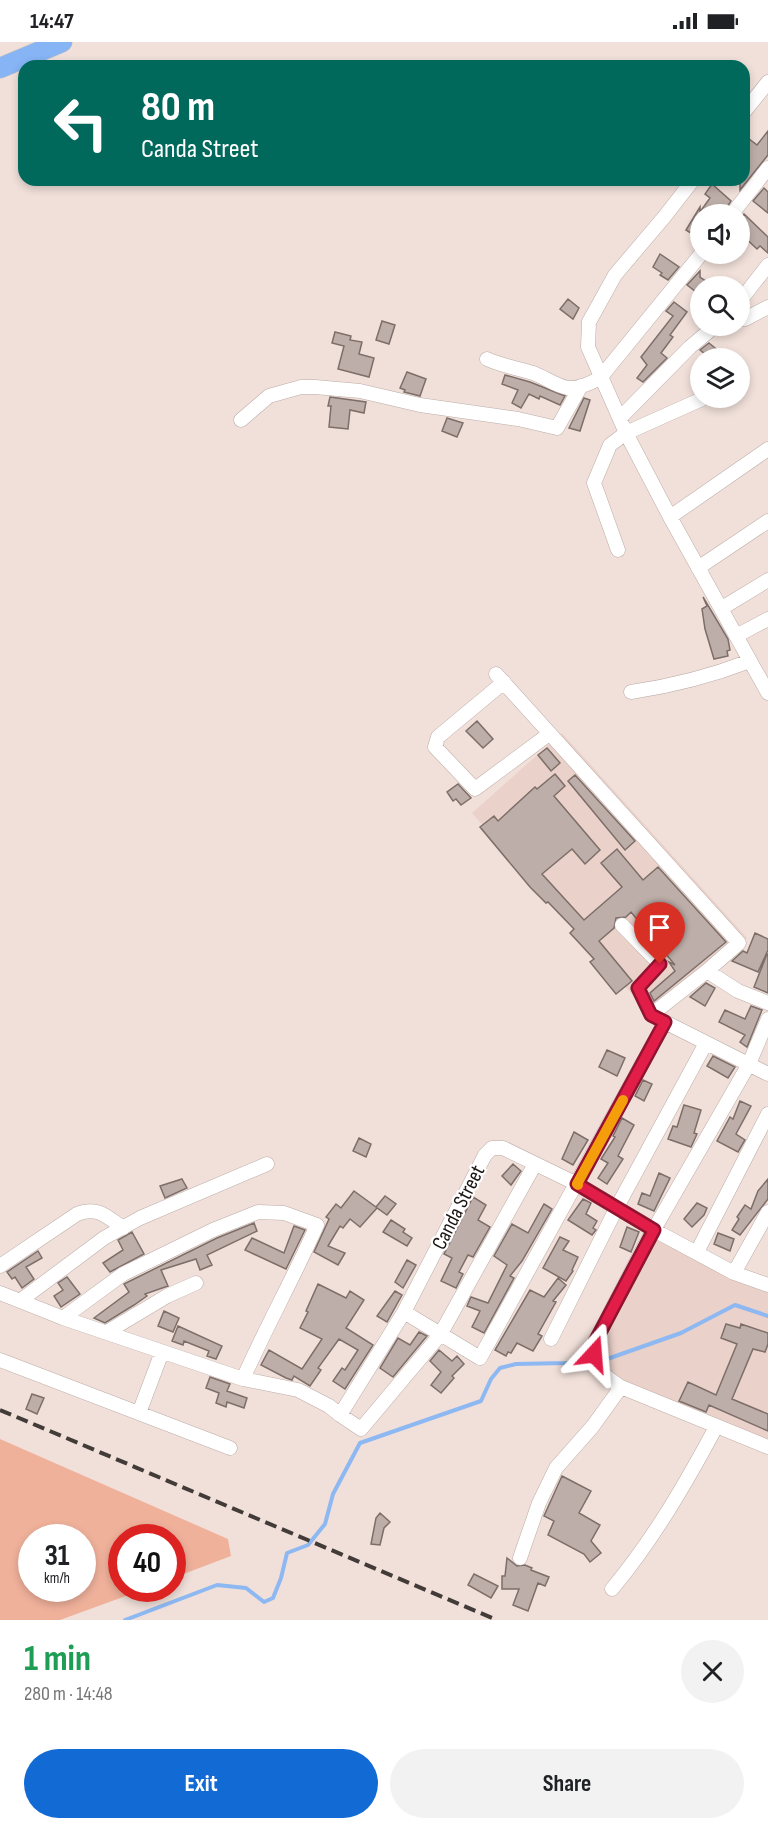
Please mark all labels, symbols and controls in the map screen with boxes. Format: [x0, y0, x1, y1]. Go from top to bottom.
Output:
text: 14:47 [30, 8, 73, 35]
text: 80 m [141, 82, 215, 133]
icon: left [42, 84, 120, 162]
text: Canda Street [141, 133, 259, 165]
map controls [690, 204, 750, 408]
button: sound [690, 204, 750, 264]
button: search [690, 276, 750, 336]
button: layers [690, 348, 750, 408]
pin [634, 902, 685, 964]
icon: arrive [643, 911, 676, 944]
street label: Canda Street [427, 1161, 490, 1254]
position arrow [562, 1322, 626, 1386]
speed limit sign: 40 [108, 1524, 186, 1602]
text: 31 [44, 1538, 70, 1574]
text: km/h [44, 1569, 70, 1588]
text: 1 min [24, 1638, 91, 1681]
button: close [681, 1640, 744, 1703]
text: 280 m · 14:48 [24, 1682, 113, 1706]
button: Exit [24, 1749, 378, 1818]
button: Share [390, 1749, 744, 1818]

